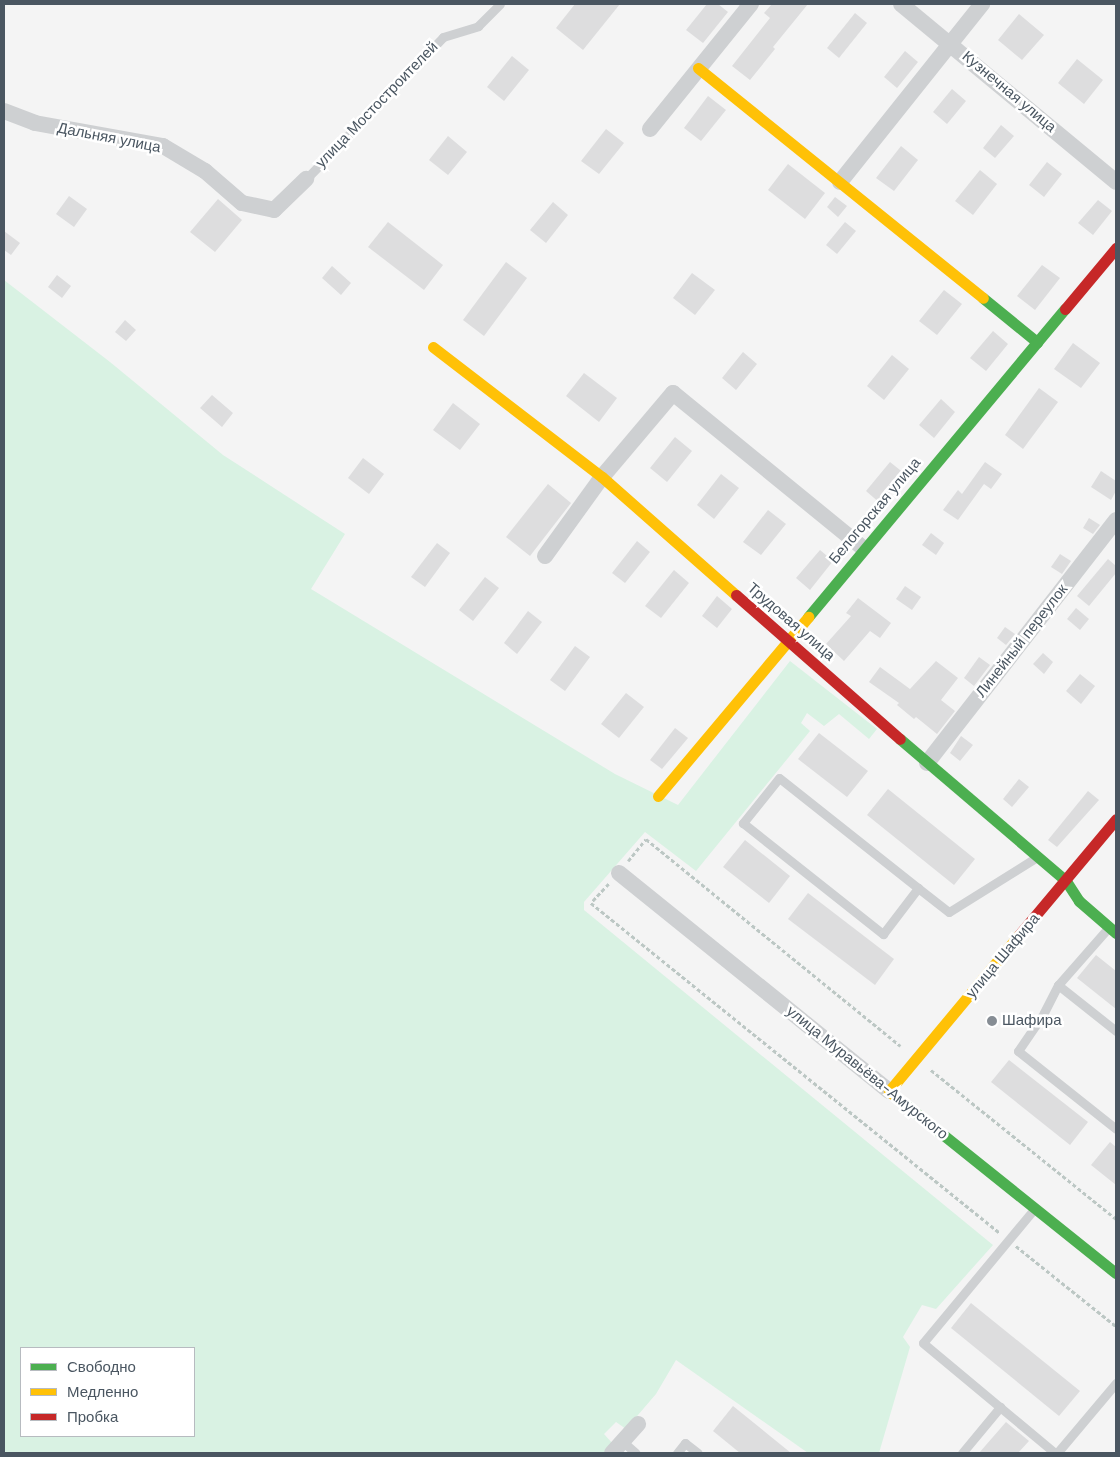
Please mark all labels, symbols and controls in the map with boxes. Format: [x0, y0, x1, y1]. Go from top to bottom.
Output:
street label: улица Мостостроителей [312, 38, 442, 172]
street label: Кузнечная улица [958, 47, 1060, 137]
street label: Дальняя улица [56, 119, 162, 157]
street label: Белогорская улица [825, 454, 925, 568]
street label: Трудовая улица [744, 579, 838, 665]
street label: Линейный переулок [972, 581, 1072, 701]
street label: улица Шафира [962, 910, 1044, 1002]
street label: улица Муравьёва-Амурского [783, 1002, 951, 1144]
place label: Шафира [1002, 1012, 1061, 1030]
marker: Шафира [986, 1015, 998, 1027]
legend [20, 1347, 195, 1437]
text: Свободно [67, 1357, 136, 1377]
text: Медленно [67, 1382, 138, 1402]
text: Пробка [67, 1407, 118, 1427]

